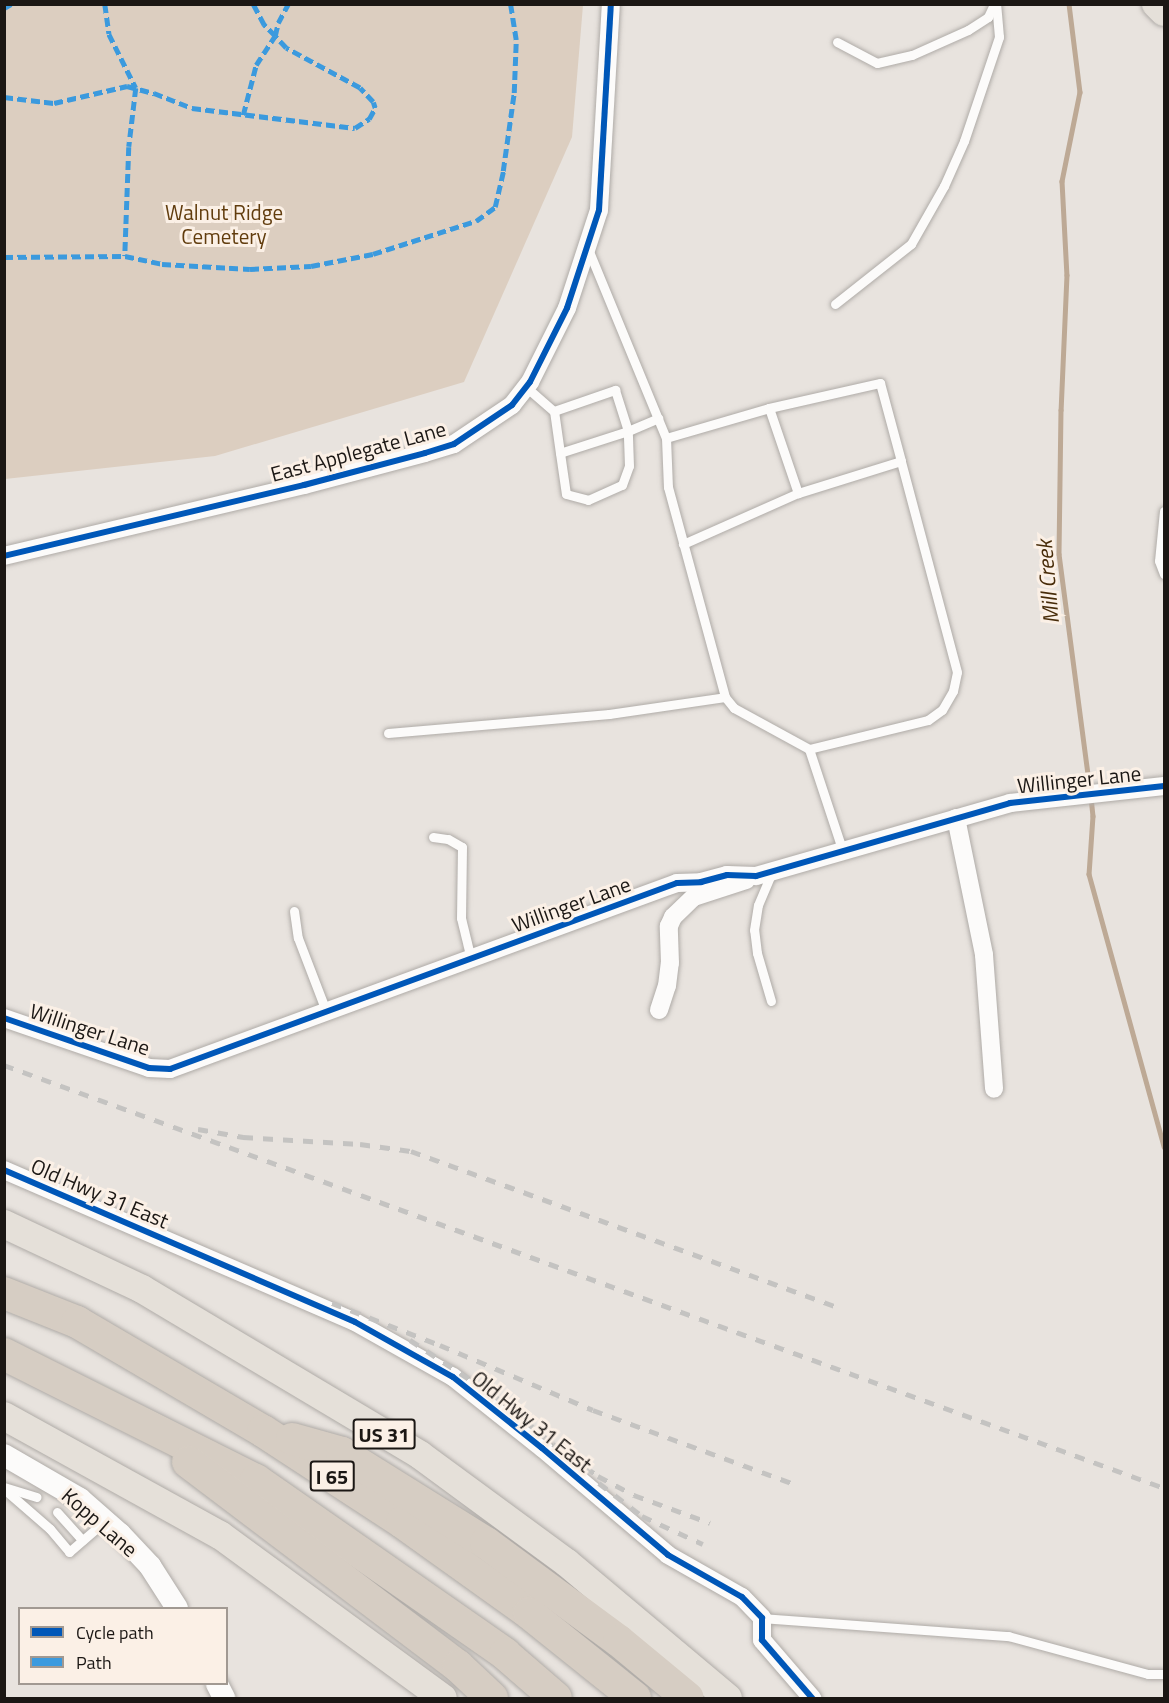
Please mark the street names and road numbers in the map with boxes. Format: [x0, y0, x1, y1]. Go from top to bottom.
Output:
street label: East Applegate Lane [268, 415, 448, 487]
street label: Willinger Lane [1016, 760, 1142, 798]
street label: Willinger Lane [508, 871, 634, 937]
street label: Willinger Lane [27, 998, 153, 1060]
street label: Old Hwy 31 East [28, 1153, 172, 1233]
street label: Old Hwy 31 East [467, 1365, 597, 1477]
road number: US 31 [352, 1417, 416, 1451]
road number: I 65 [310, 1459, 354, 1493]
street label: Kopp Lane [57, 1482, 143, 1562]

